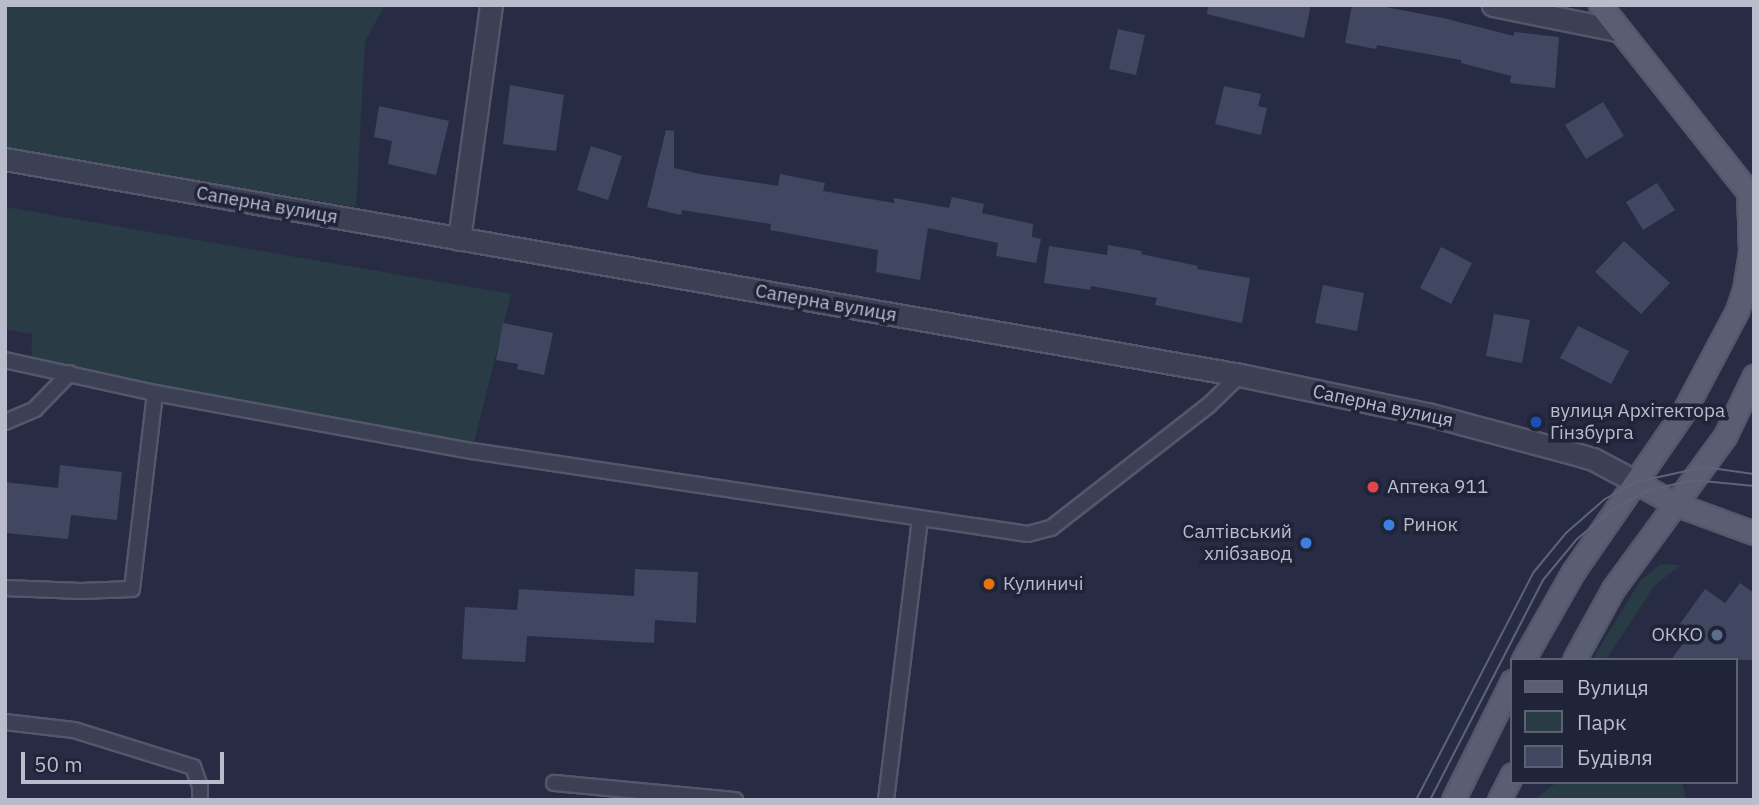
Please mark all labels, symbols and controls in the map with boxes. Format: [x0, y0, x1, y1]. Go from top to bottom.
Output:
street label: Саперна вулиця [195, 181, 339, 229]
street label: Саперна вулиця [754, 279, 898, 327]
street label: Саперна вулиця [1311, 380, 1455, 432]
place label: вулиця Архітектора Гінзбурга [1550, 400, 1725, 444]
marker: вулиця Архітектора Гінзбурга [1528, 414, 1544, 430]
place label: Аптека 911 [1387, 476, 1488, 498]
marker: Аптека 911 [1365, 479, 1381, 495]
place label: Ринок [1403, 514, 1458, 536]
marker: Ринок [1381, 517, 1397, 533]
place label: Салтівський хлібзавод [1183, 521, 1292, 565]
marker: Салтівський хлібзавод [1298, 535, 1314, 551]
place label: Кулиничі [1003, 573, 1084, 595]
marker: Кулиничі [981, 576, 997, 592]
place label: ОККО [1651, 624, 1703, 646]
marker: ОККО [1709, 627, 1725, 643]
legend [1510, 658, 1738, 784]
text: Вулиця [1577, 673, 1649, 701]
text: Парк [1577, 708, 1627, 736]
scale bar [24, 738, 228, 782]
text: Будівля [1577, 743, 1653, 771]
text: 50 m [34, 750, 83, 778]

